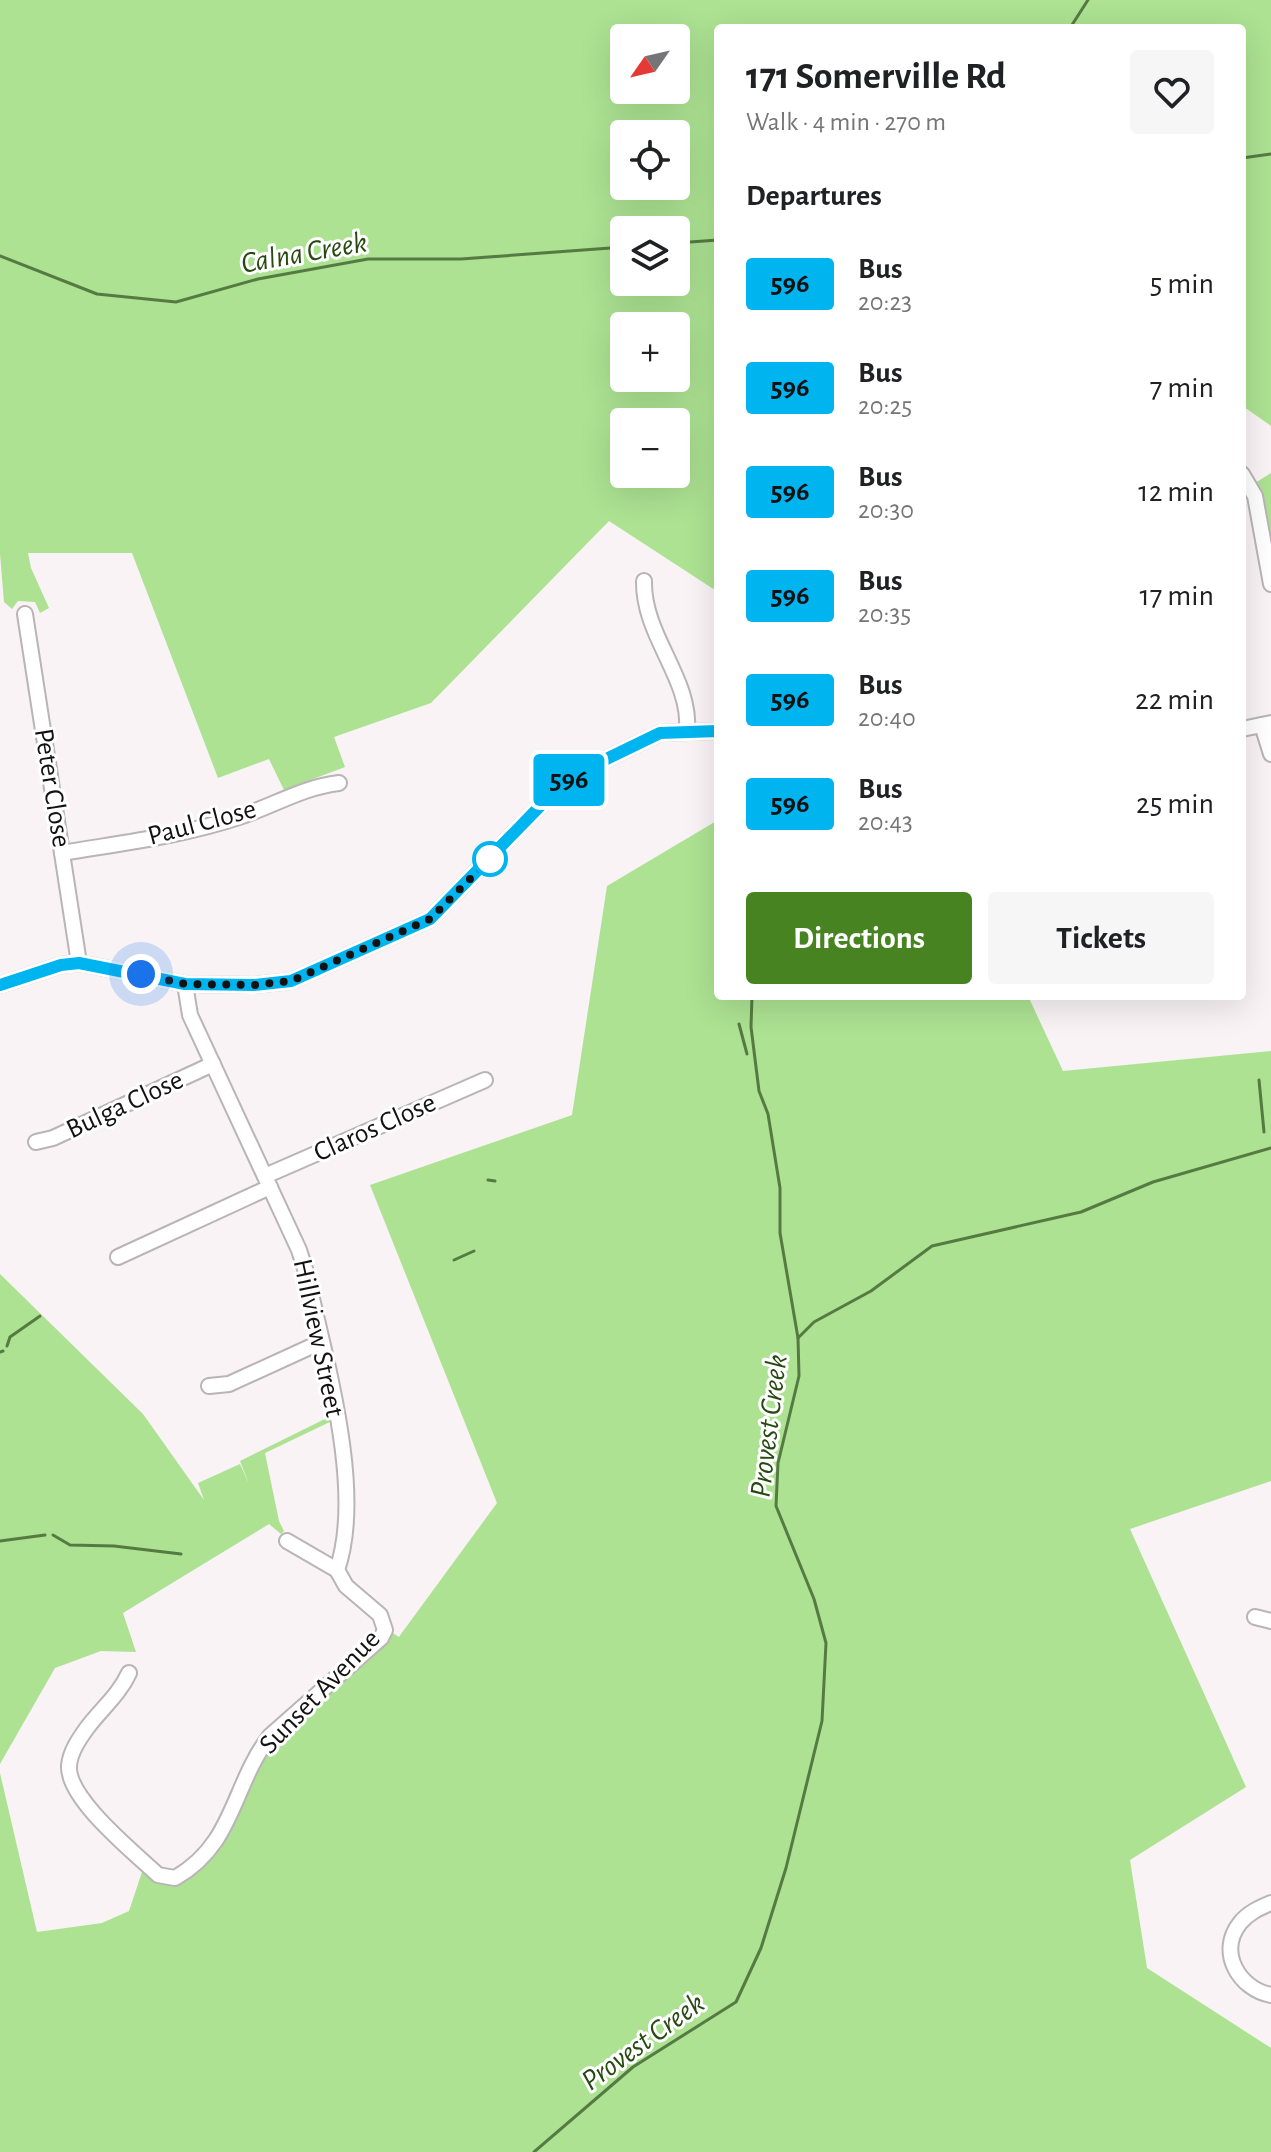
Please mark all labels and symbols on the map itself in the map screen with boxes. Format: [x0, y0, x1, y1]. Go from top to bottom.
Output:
north arrow [610, 24, 690, 104]
water label: Calna Creek [239, 227, 369, 279]
street label: Peter Close [29, 727, 75, 849]
line badge: 596 [523, 754, 615, 806]
street label: Paul Close [145, 795, 259, 851]
unlabelled marker [473, 842, 507, 876]
your location [121, 954, 161, 994]
street label: Bulga Close [62, 1066, 188, 1144]
street label: Claros Close [310, 1089, 440, 1167]
street label: Hillview Street [288, 1257, 348, 1420]
water label: Provest Creek [745, 1353, 793, 1499]
street label: Sunset Avenue [254, 1625, 386, 1759]
water label: Provest Creek [576, 1988, 710, 2096]

